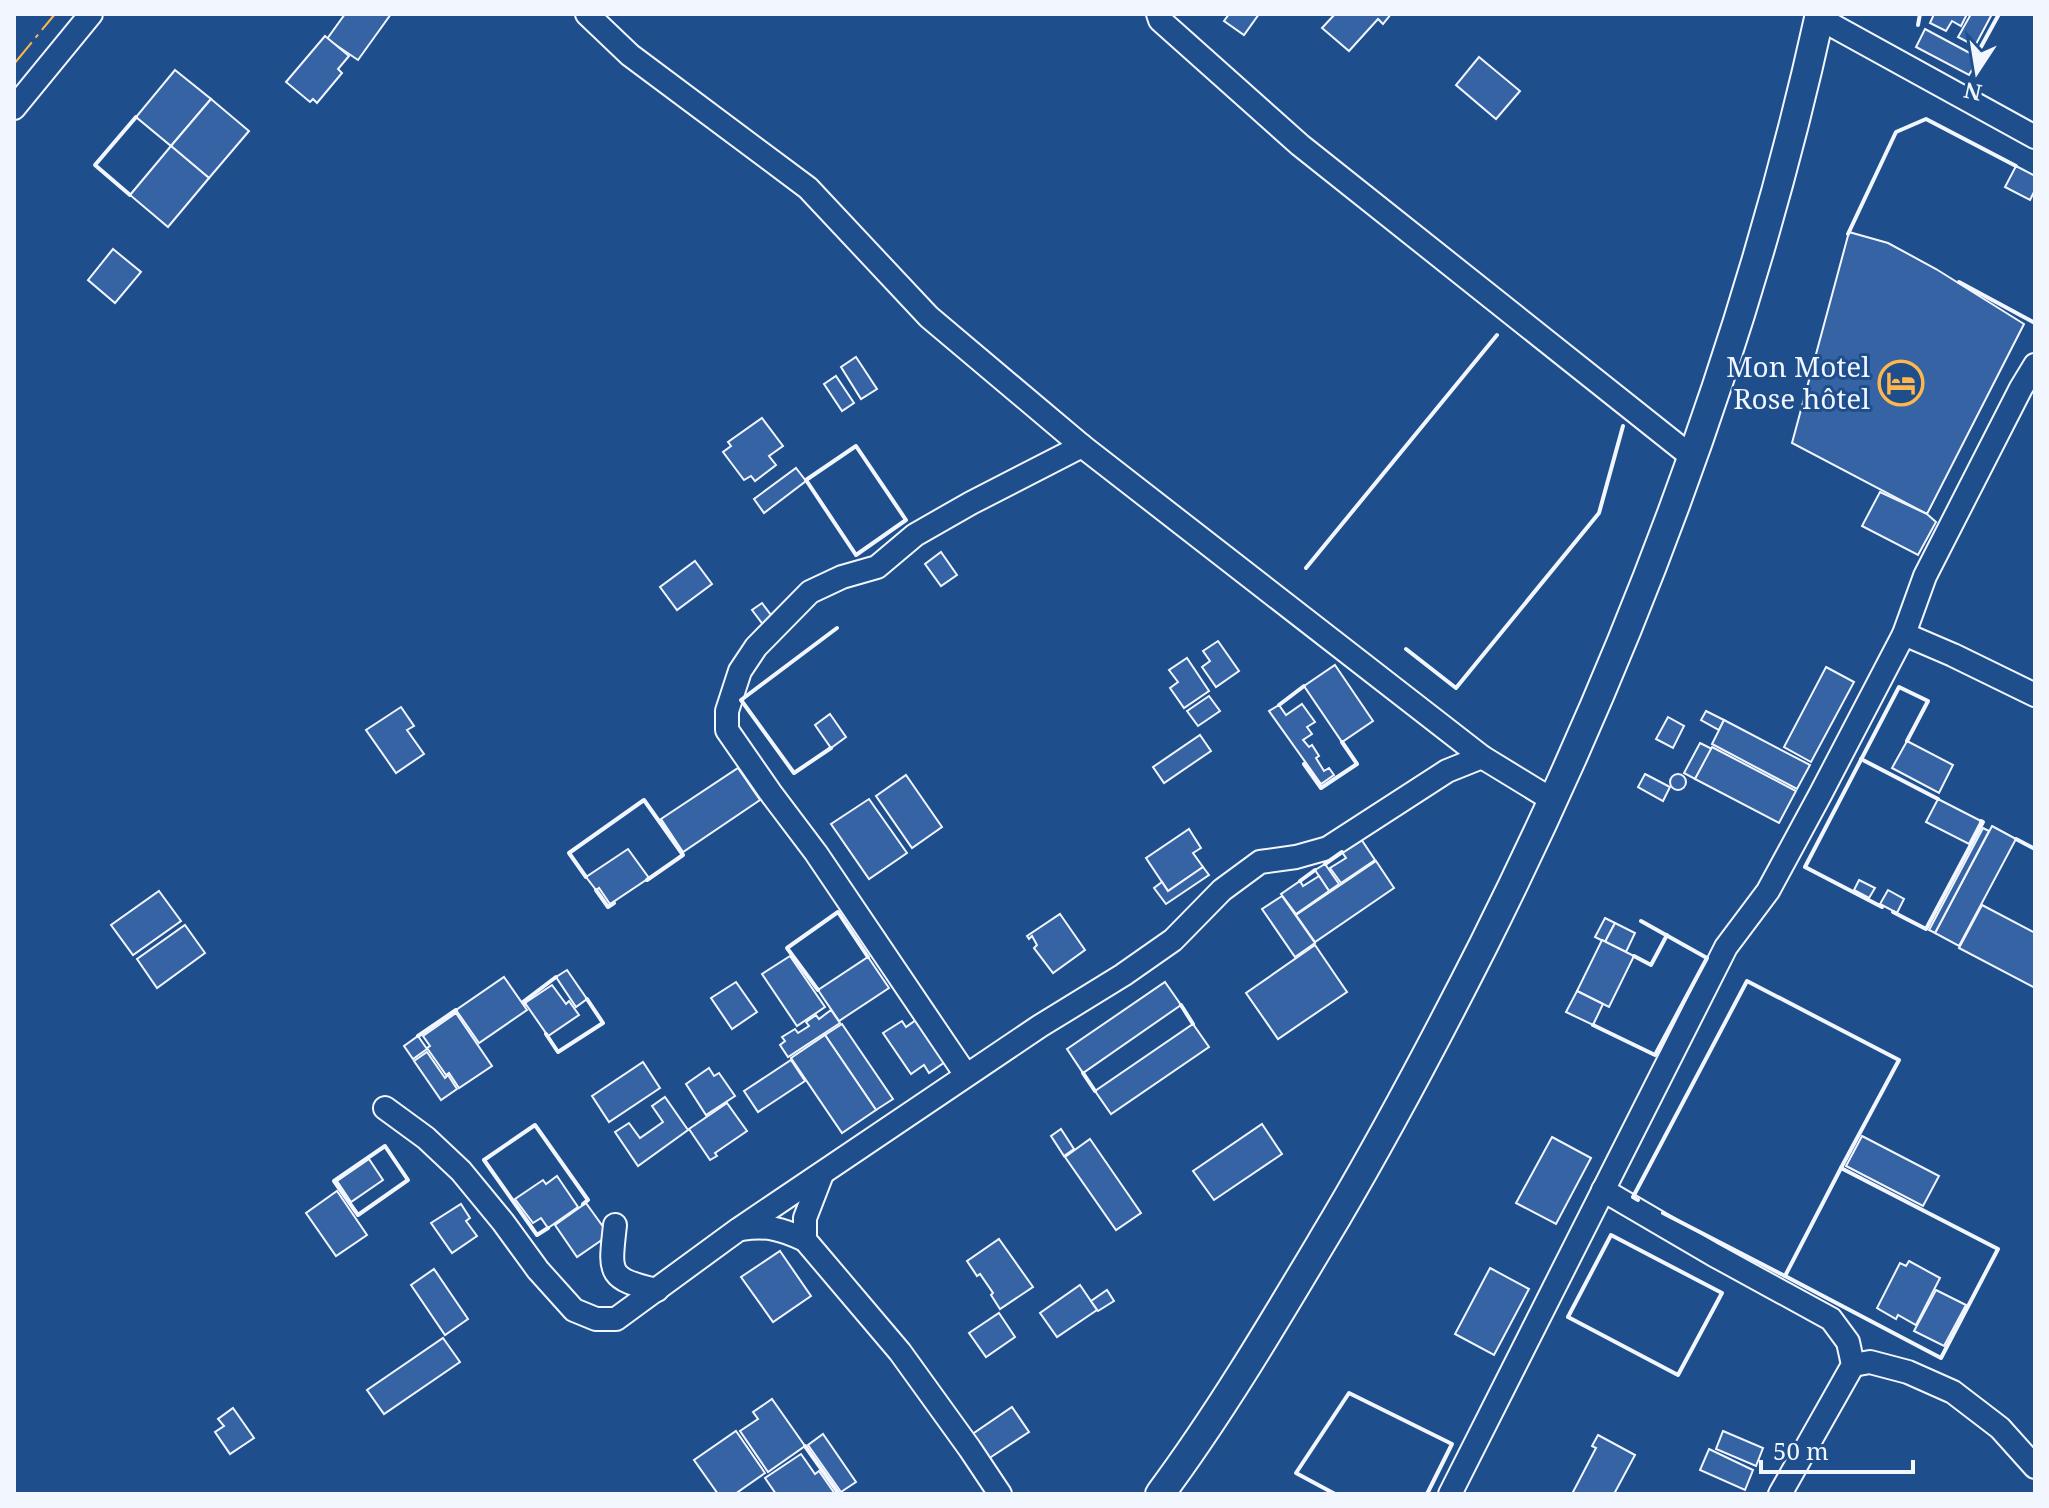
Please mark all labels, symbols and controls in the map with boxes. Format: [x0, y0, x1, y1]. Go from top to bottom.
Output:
north arrow [1937, 32, 2017, 112]
text: N [1961, 76, 1984, 109]
place label: Mon Motel Rose hôtel [1726, 347, 1870, 417]
hotel icon: Mon Motel Rose hôtel [1877, 359, 1925, 407]
scale bar [1761, 1424, 1913, 1474]
text: 50 m [1773, 1434, 1829, 1467]

